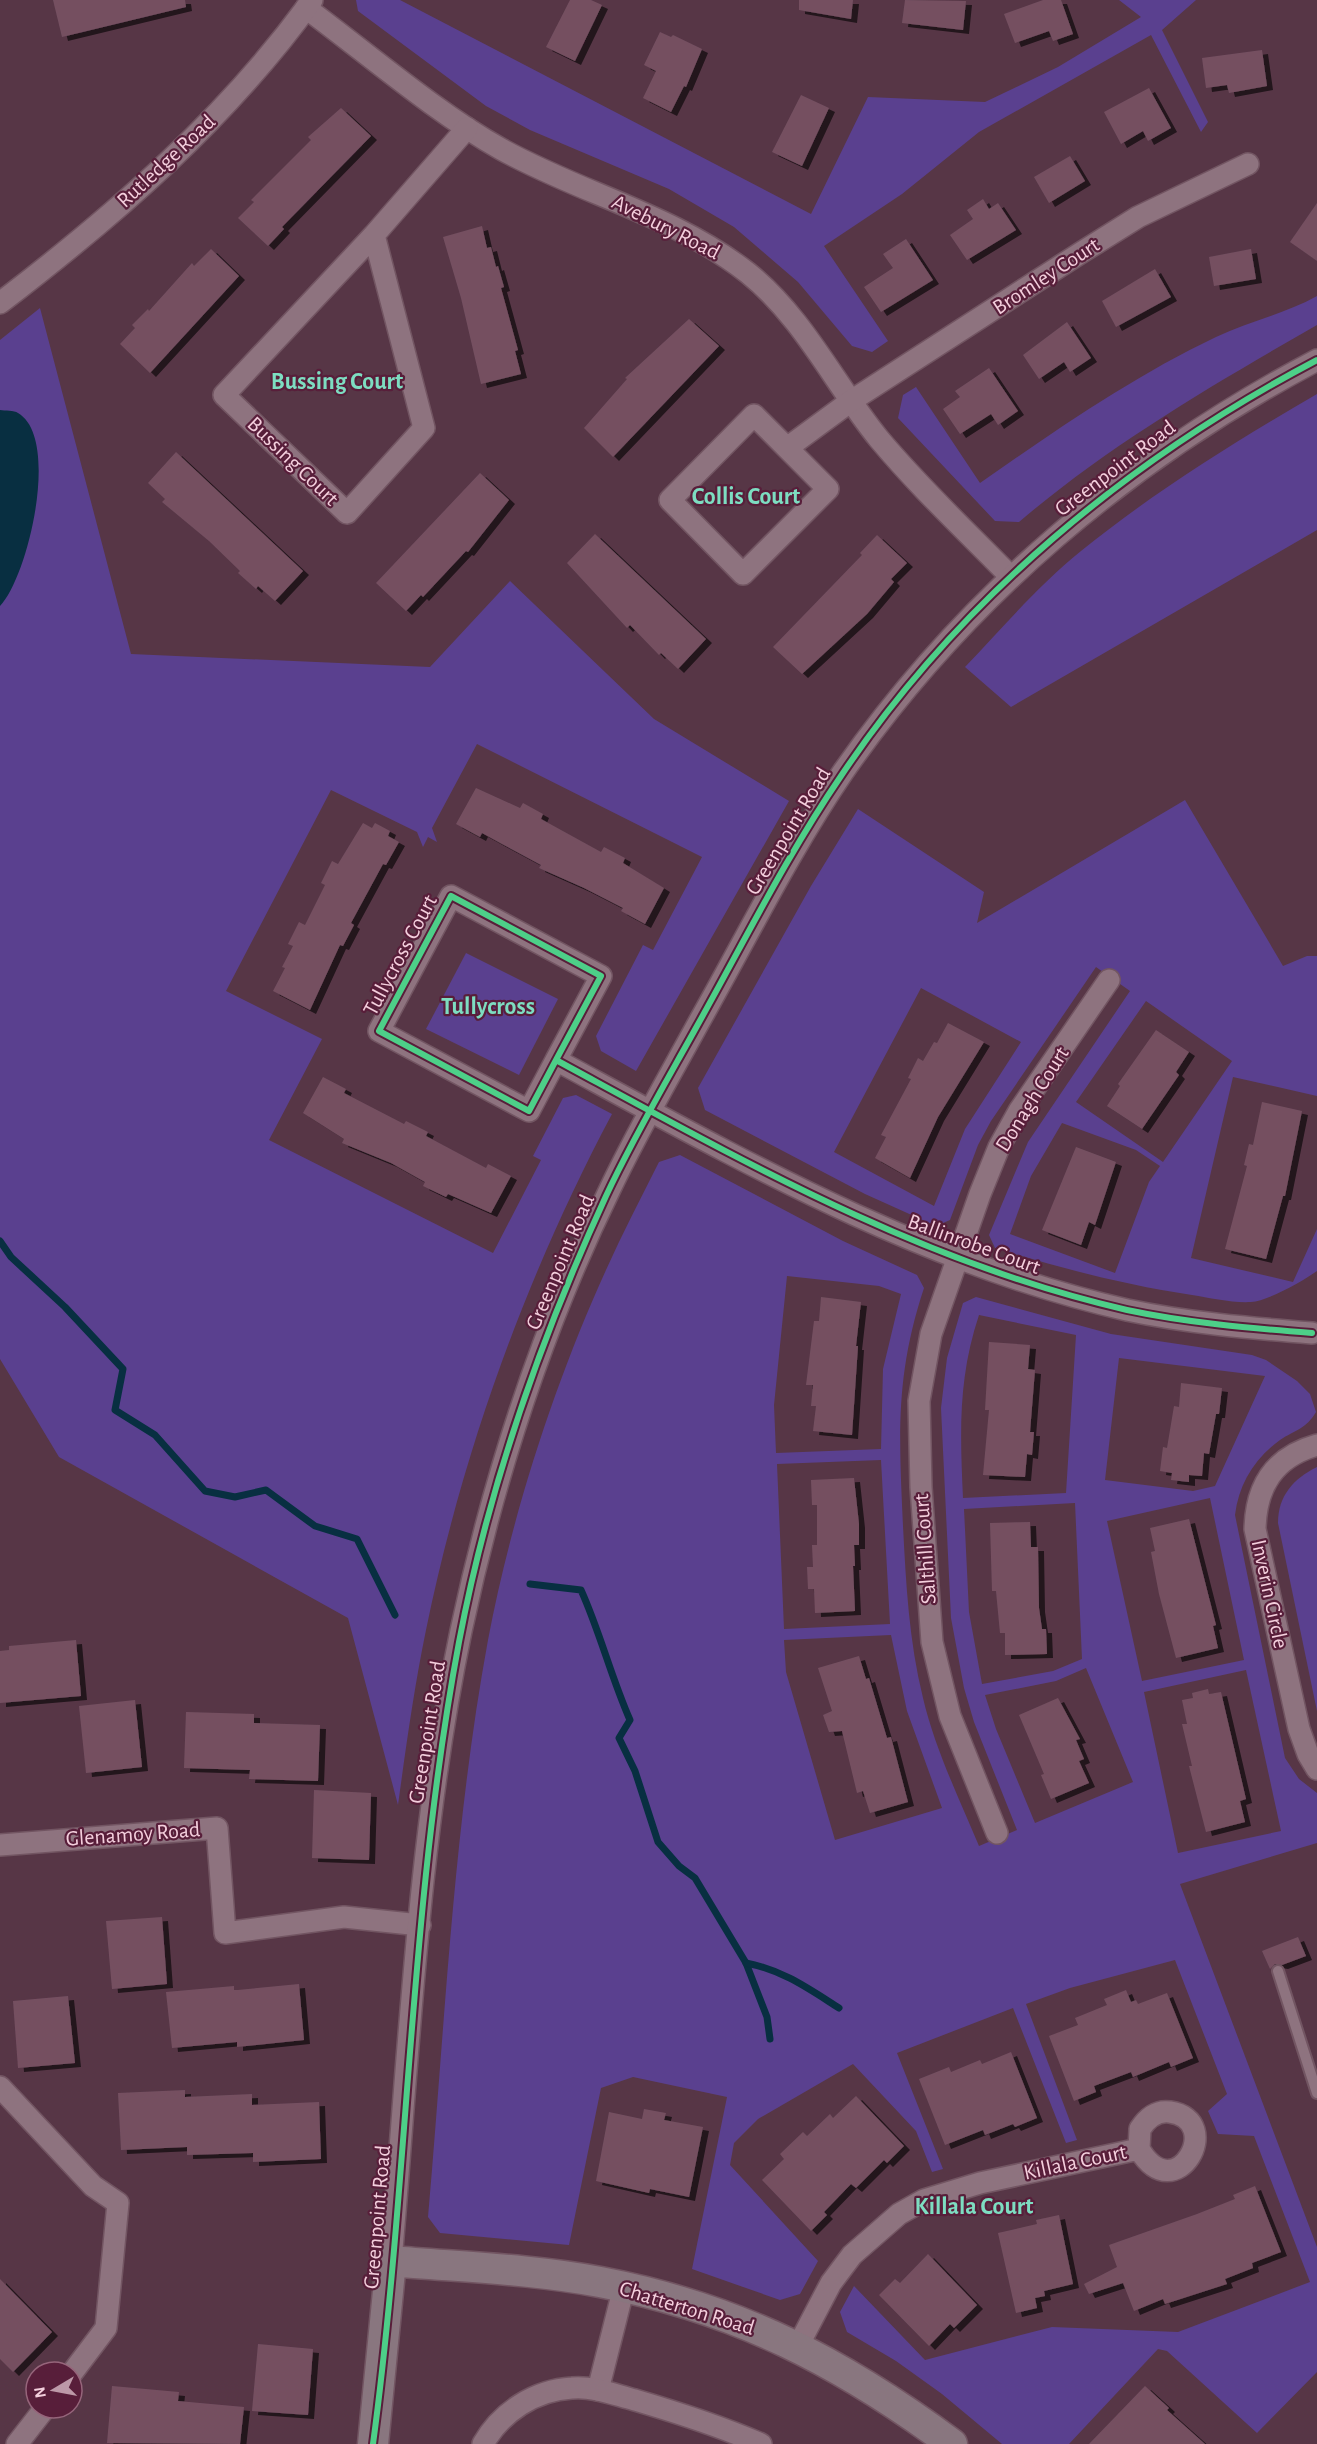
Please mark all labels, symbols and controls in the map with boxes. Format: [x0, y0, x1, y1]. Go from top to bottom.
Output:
street label: Rutledge Road [113, 110, 219, 212]
street label: Avebury Road [608, 190, 724, 264]
street label: Bromley Court [989, 233, 1103, 319]
district label: Bussing Court [271, 370, 403, 394]
street label: Bussing Court [243, 412, 343, 510]
street label: Greenpoint Road [1051, 416, 1179, 520]
district label: Collis Court [692, 485, 800, 509]
street label: Greenpoint Road [741, 763, 835, 899]
street label: Tullycross Court [359, 891, 441, 1019]
district label: Tullycross [441, 995, 535, 1019]
street label: Donagh Court [991, 1043, 1073, 1155]
street label: Greenpoint Road [522, 1191, 598, 1333]
street label: Ballinrobe Court [905, 1210, 1043, 1278]
street label: Salthill Court [910, 1493, 940, 1605]
street label: Inverin Circle [1248, 1537, 1292, 1651]
street label: Greenpoint Road [405, 1659, 449, 1805]
street label: Glenamoy Road [65, 1818, 201, 1850]
street label: Killala Court [1022, 2140, 1128, 2184]
street label: Greenpoint Road [360, 2144, 394, 2290]
district label: Killala Court [915, 2195, 1033, 2219]
street label: Chatterton Road [617, 2277, 757, 2339]
north arrow [24, 2360, 84, 2420]
text: N [31, 2386, 49, 2399]

